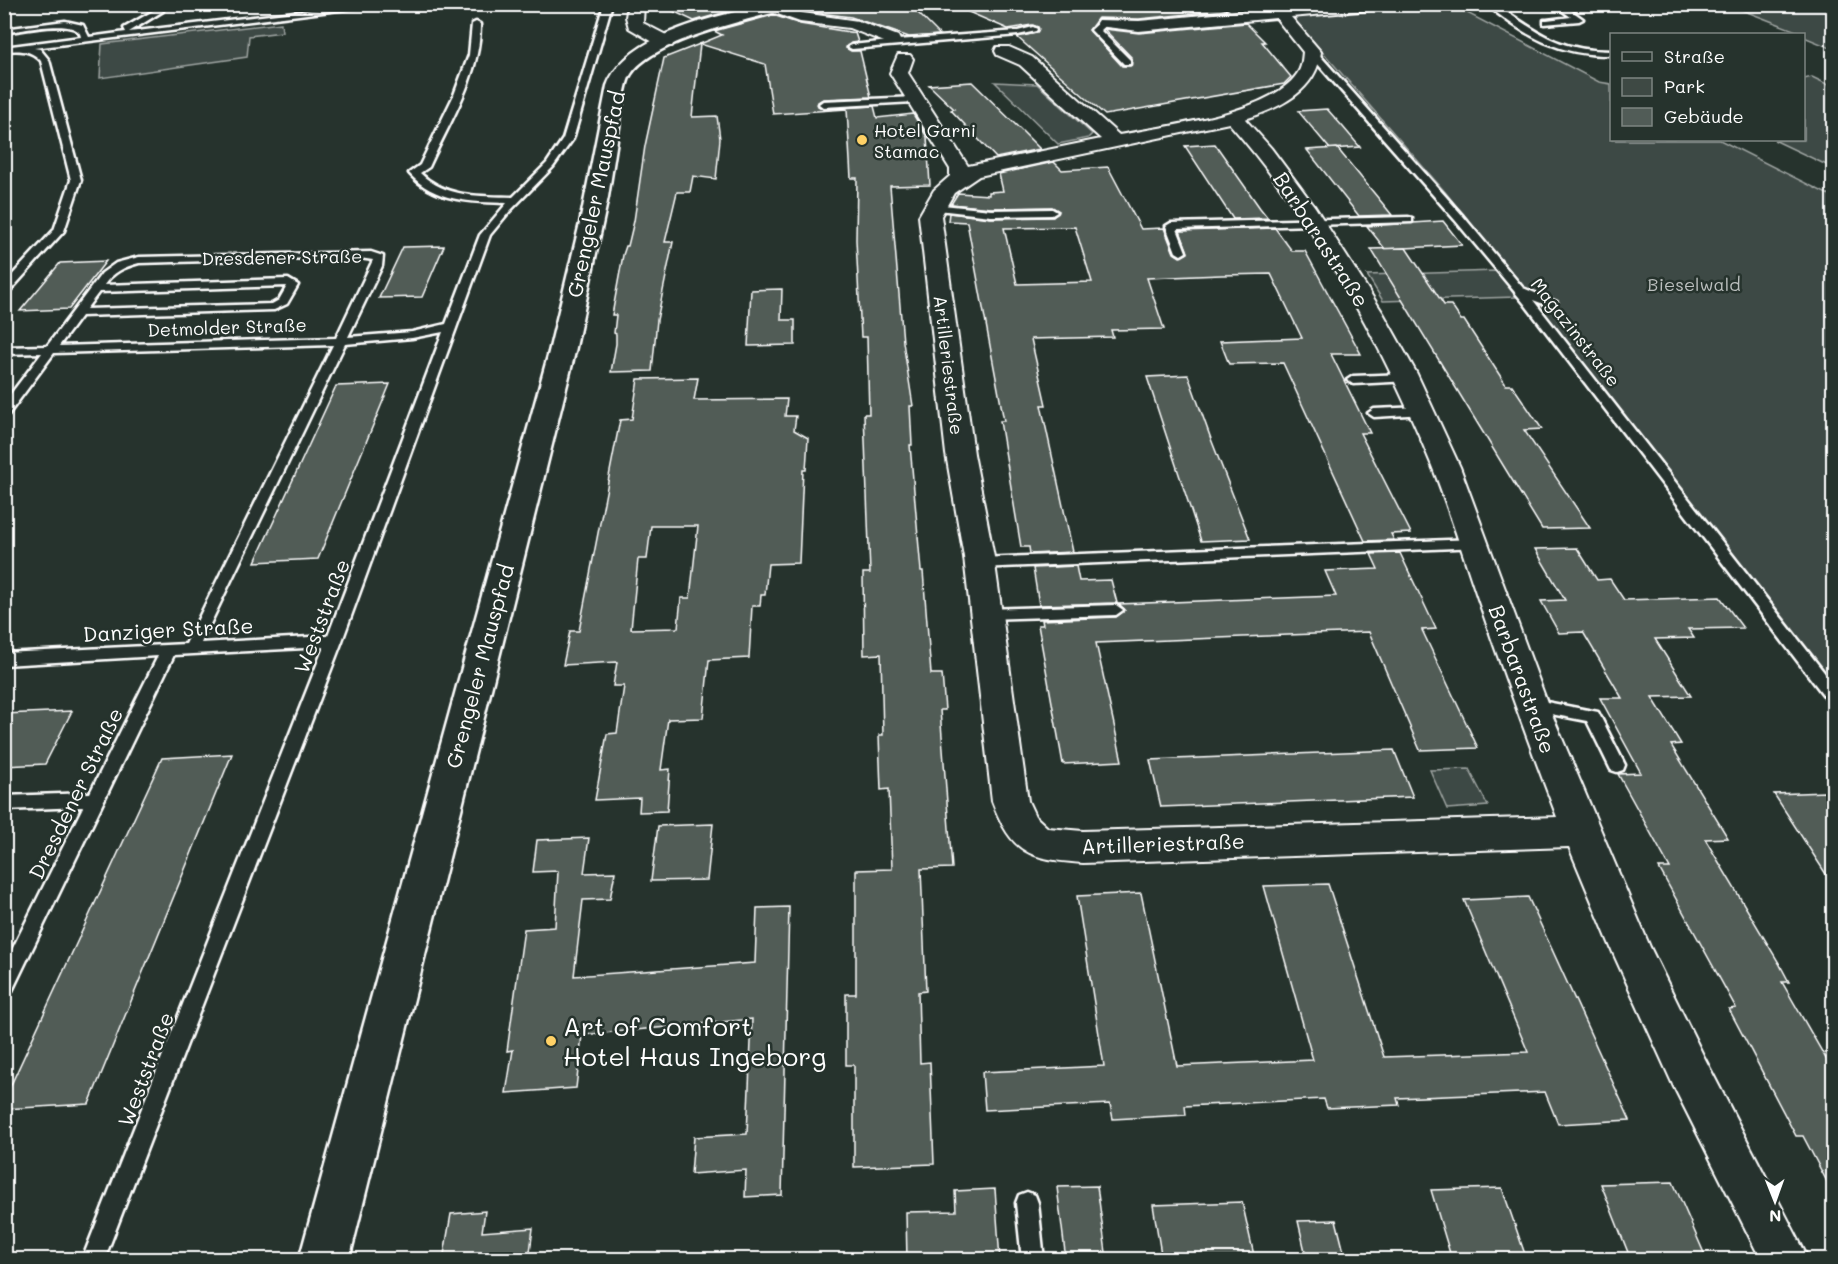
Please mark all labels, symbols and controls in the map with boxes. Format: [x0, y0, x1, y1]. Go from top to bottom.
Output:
legend [1610, 33, 1805, 141]
text: Straße [1664, 44, 1725, 68]
text: Park [1664, 74, 1705, 98]
street label: Grengeler Mauspfad [560, 88, 630, 300]
text: Gebäude [1664, 104, 1744, 128]
place label: Hotel Garni Stamac [874, 118, 976, 163]
marker: Hotel Garni Stamac [855, 133, 869, 147]
street label: Barbarastraße [1268, 166, 1376, 312]
street label: Dresdener Straße [201, 244, 363, 270]
park label: Bieselwald [1647, 272, 1741, 296]
street label: Magazinstraße [1526, 273, 1626, 391]
street label: Artilleriestraße [929, 294, 969, 436]
street label: Detmolder Straße [147, 312, 307, 342]
street label: Weststraße [287, 555, 355, 677]
street label: Grengeler Mauspfad [439, 561, 519, 771]
street label: Barbarastraße [1484, 601, 1562, 757]
street label: Danziger Straße [82, 611, 254, 647]
street label: Dresdener Straße [22, 703, 128, 883]
street label: Artilleriestraße [1081, 827, 1245, 859]
street label: Weststraße [111, 1008, 179, 1130]
place label: Art of Comfort Hotel Haus Ingeborg [563, 1009, 826, 1073]
marker: Art of Comfort Hotel Haus Ingeborg [544, 1034, 558, 1048]
north arrow [1745, 1171, 1805, 1231]
text: N [1769, 1206, 1782, 1227]

